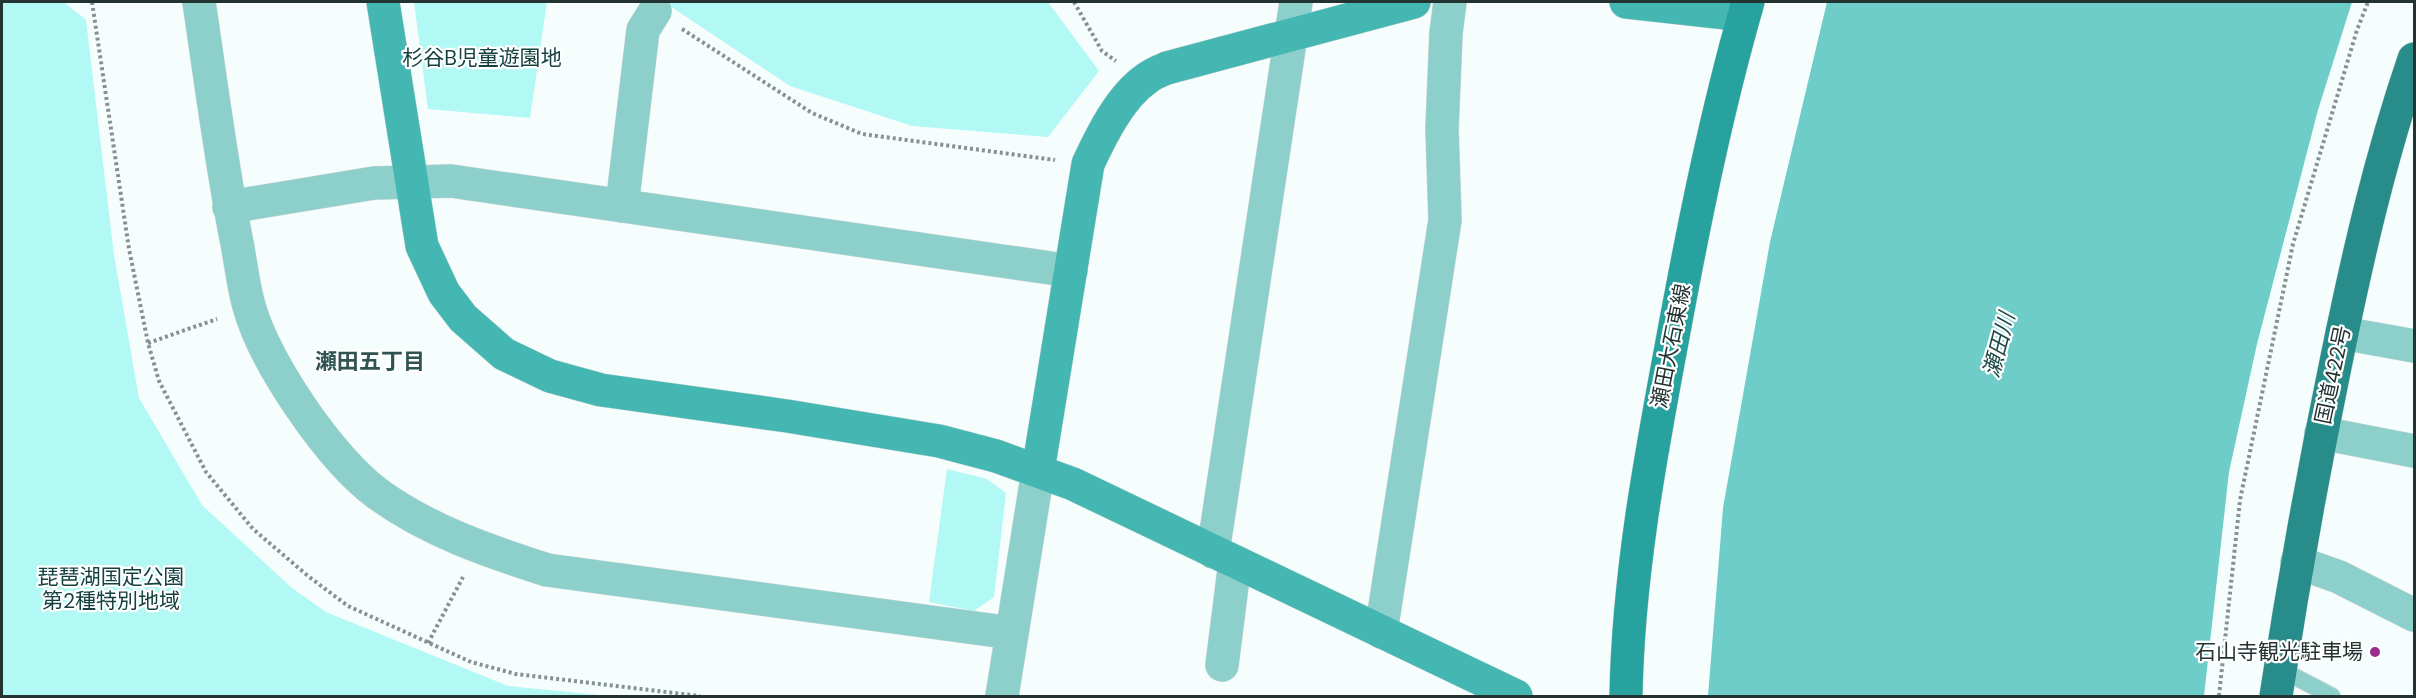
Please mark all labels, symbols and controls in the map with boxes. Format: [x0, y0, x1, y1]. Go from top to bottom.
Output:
park label: 杉谷B児童遊園地 [402, 44, 562, 72]
street label: 瀬田大石東線 [1645, 281, 1697, 411]
water label: 瀬田川 [1976, 307, 2022, 381]
street label: 国道422号 [2309, 323, 2357, 427]
district label: 瀬田五丁目 [315, 347, 425, 376]
park label: 琵琶湖国定公園 第2種特別地域 [38, 563, 185, 615]
place label: 石山寺観光駐車場 [2195, 638, 2363, 666]
marker: 石山寺観光駐車場 [2368, 645, 2382, 659]

